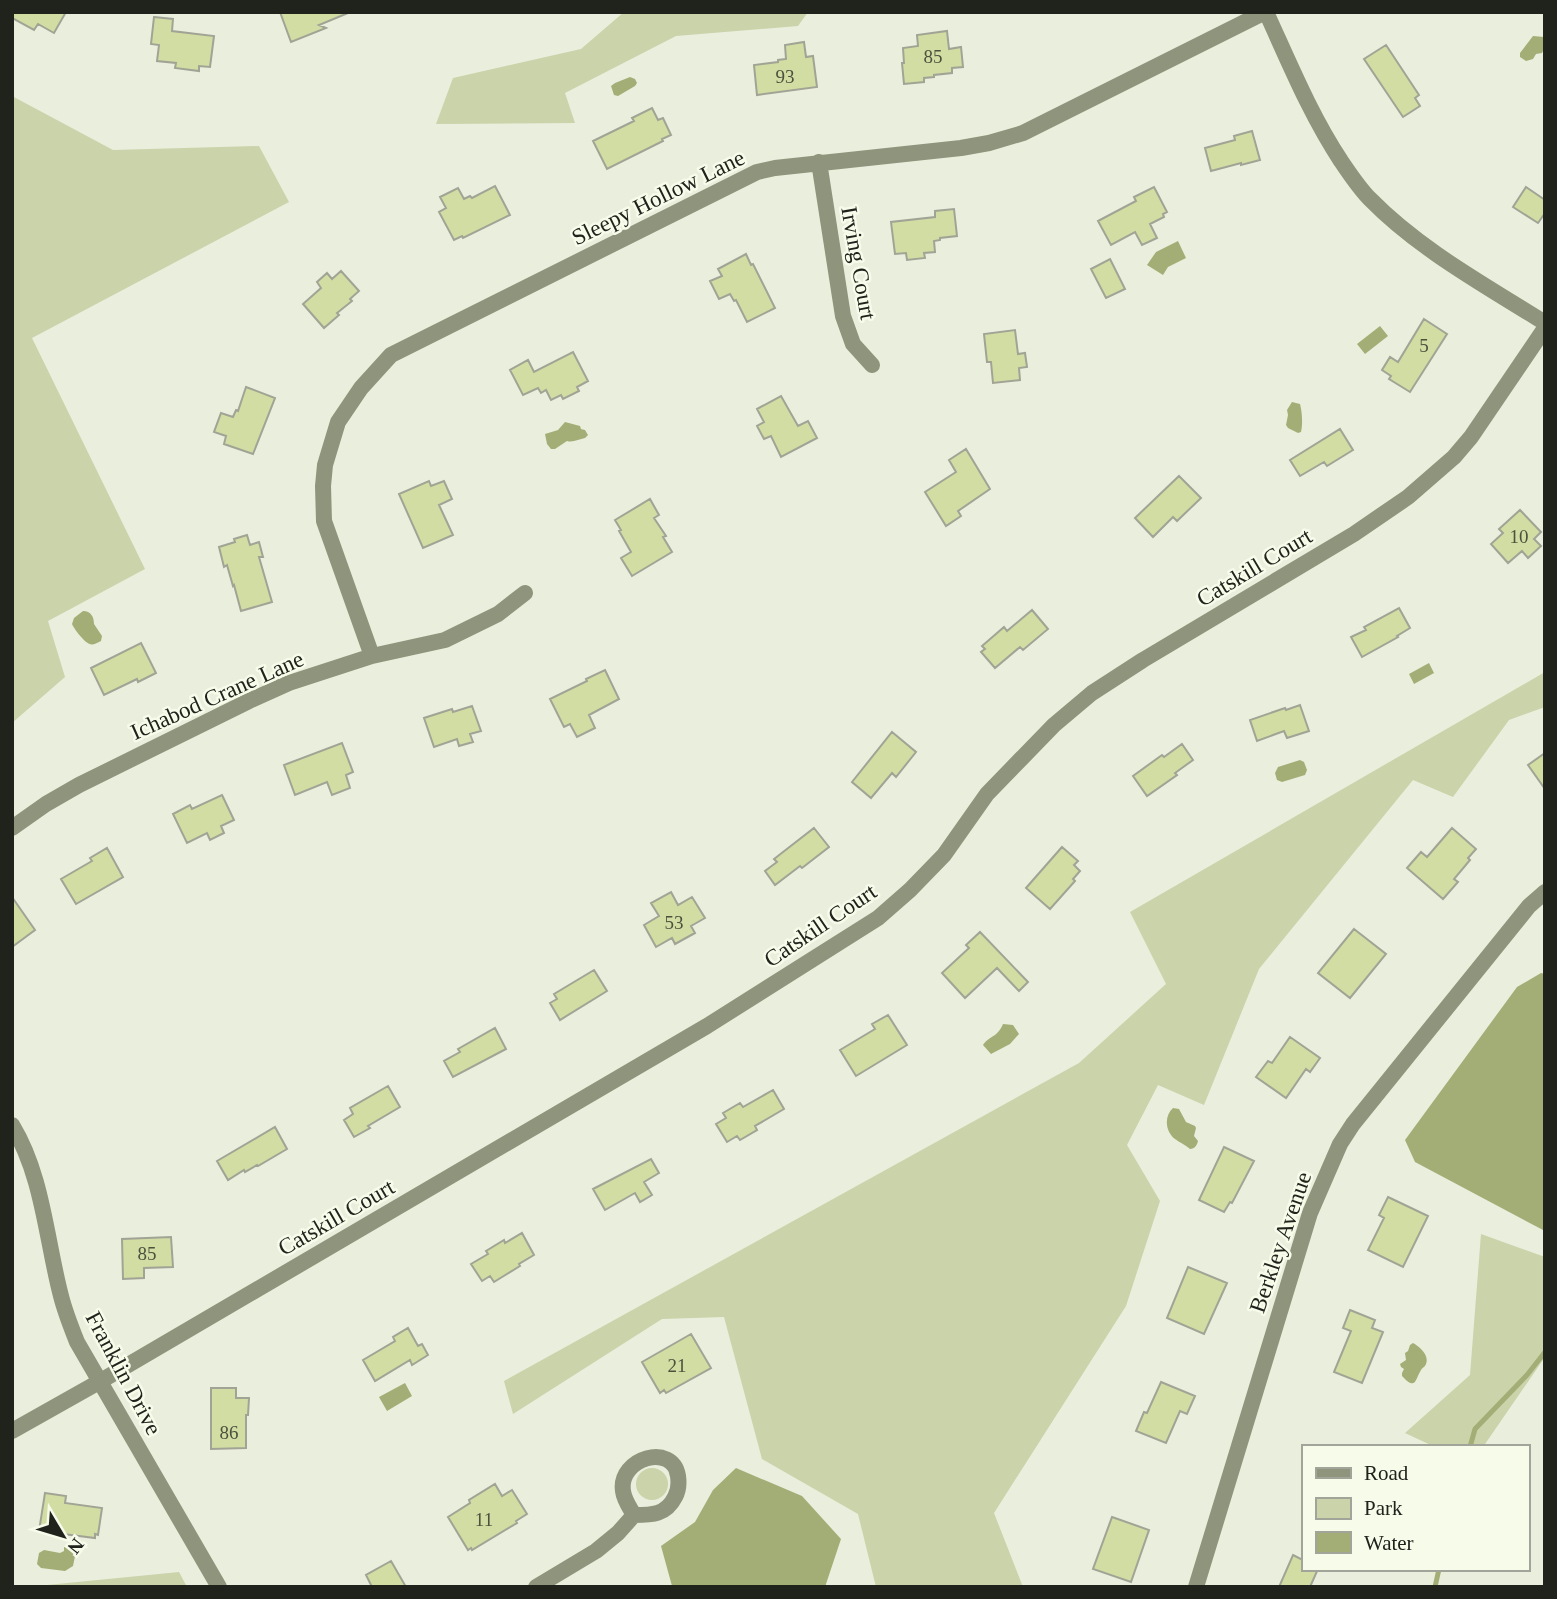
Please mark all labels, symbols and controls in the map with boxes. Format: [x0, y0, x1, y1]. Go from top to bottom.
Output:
house number: 85 [924, 46, 943, 67]
house number: 93 [776, 66, 795, 87]
street label: Sleepy Hollow Lane [568, 145, 749, 250]
street label: Irving Court [836, 205, 881, 322]
house number: 5 [1419, 335, 1429, 356]
street label: Catskill Court [1192, 523, 1317, 612]
house number: 10 [1510, 526, 1529, 547]
street label: Ichabod Crane Lane [127, 646, 307, 745]
street label: Catskill Court [760, 878, 882, 972]
house number: 53 [665, 912, 684, 933]
street label: Berkley Avenue [1245, 1169, 1316, 1316]
street label: Catskill Court [274, 1174, 399, 1261]
house number: 85 [138, 1243, 157, 1264]
street label: Franklin Drive [81, 1307, 167, 1439]
house number: 21 [668, 1355, 687, 1376]
house number: 86 [220, 1422, 239, 1443]
legend [1302, 1445, 1529, 1571]
text: Road [1364, 1461, 1409, 1485]
text: Park [1364, 1496, 1403, 1520]
north arrow [28, 1501, 98, 1571]
house number: 11 [475, 1509, 493, 1530]
text: Water [1364, 1531, 1414, 1555]
text: N [63, 1534, 89, 1558]

